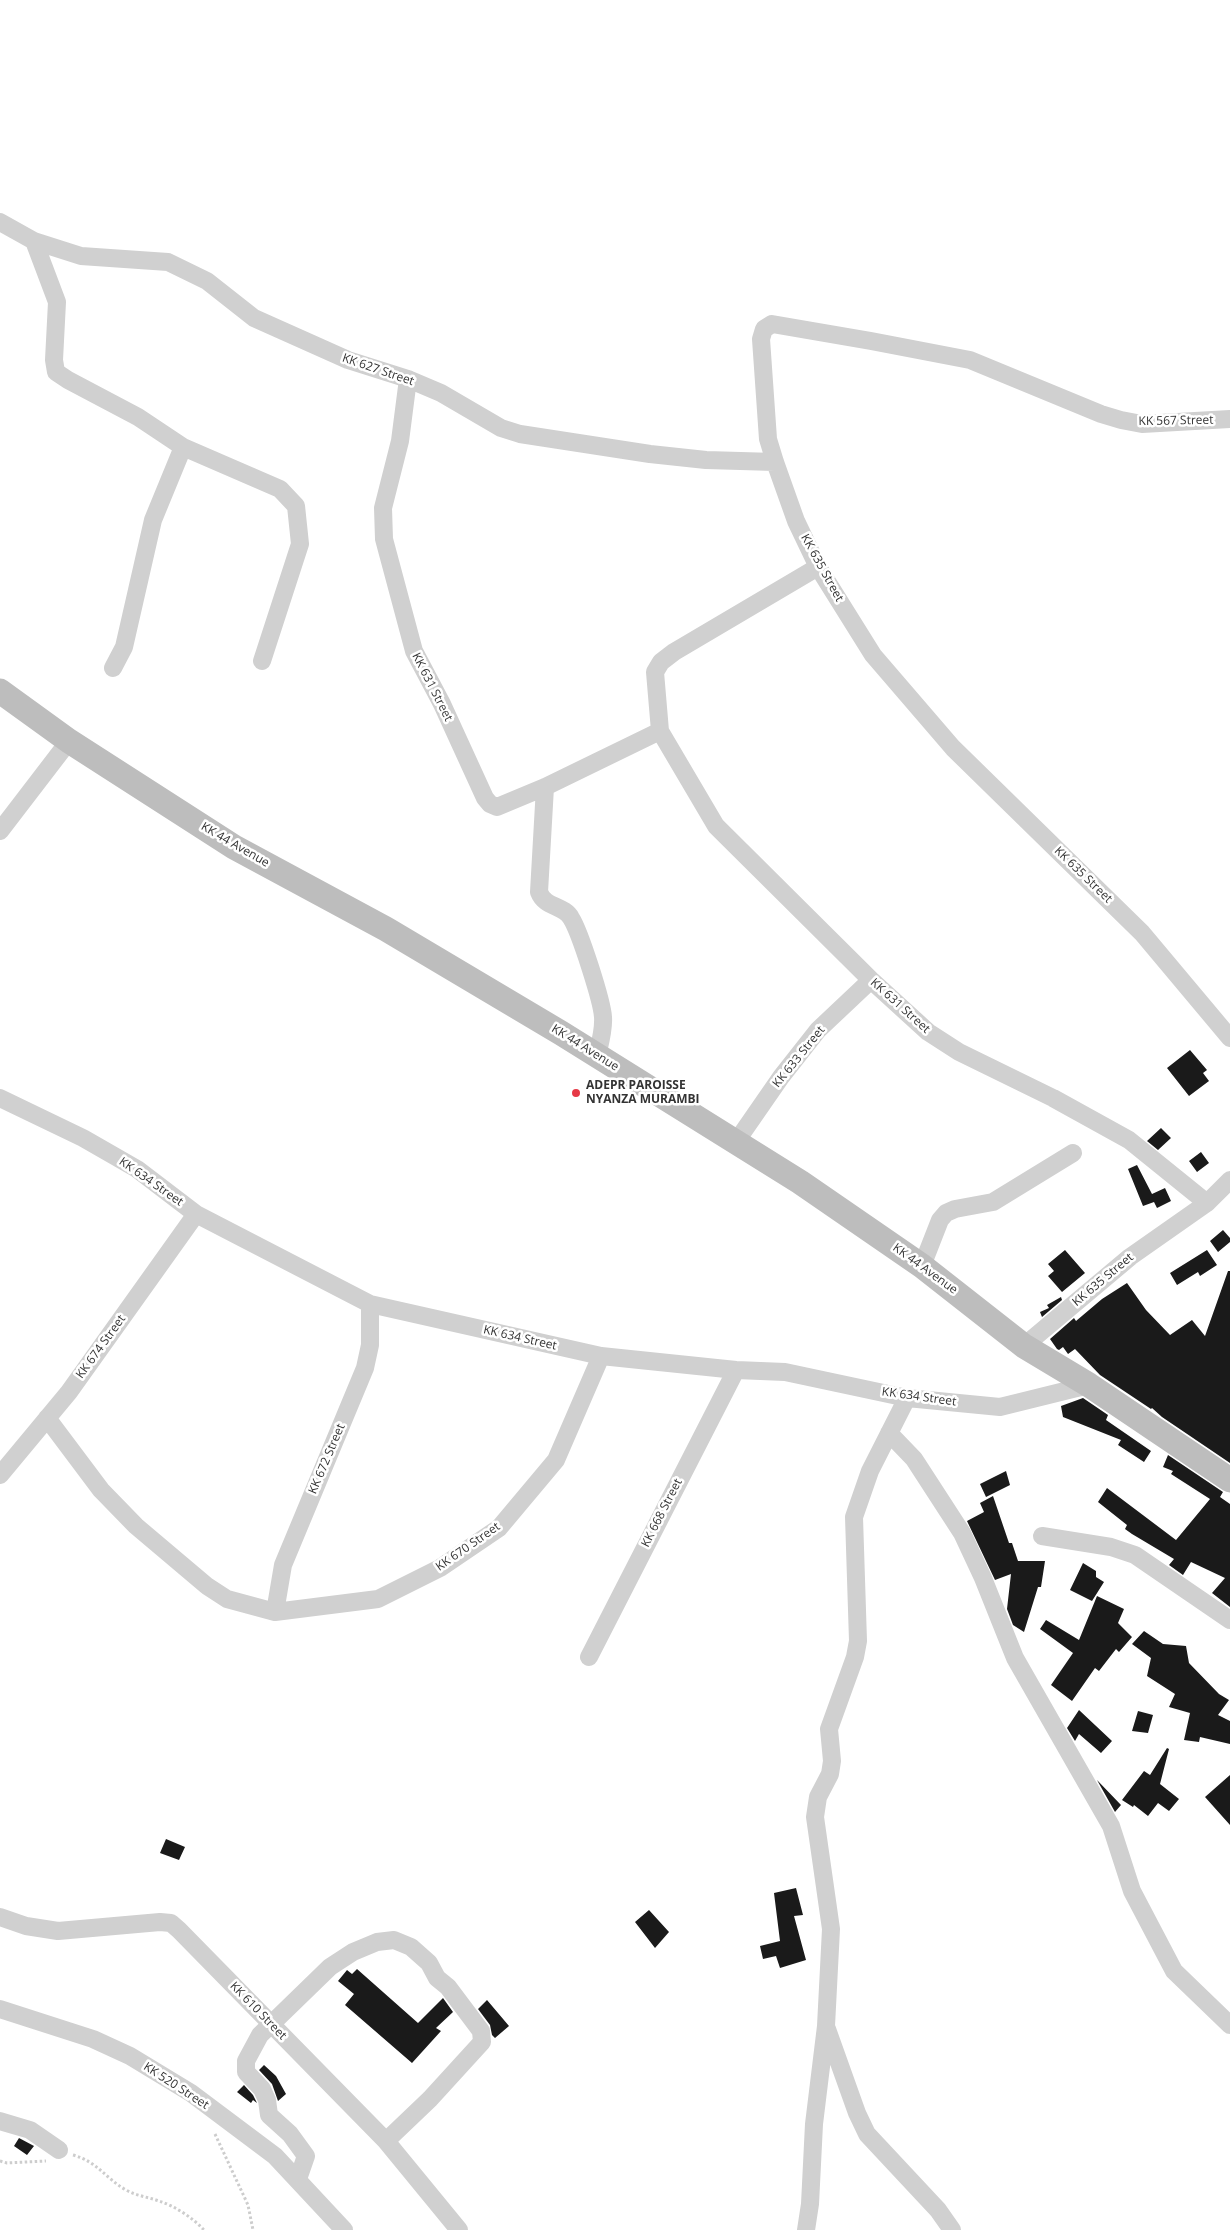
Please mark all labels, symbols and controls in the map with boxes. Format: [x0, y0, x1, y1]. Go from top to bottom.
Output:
street label: KK 627 Street [340, 351, 416, 389]
street label: KK 567 Street [1138, 413, 1214, 429]
street label: KK 635 Street [798, 532, 846, 604]
street label: KK 631 Street [409, 650, 455, 724]
street label: KK 44 Avenue [198, 820, 272, 870]
street label: KK 635 Street [1051, 844, 1115, 906]
street label: KK 631 Street [867, 976, 933, 1036]
street label: KK 44 Avenue [549, 1022, 621, 1074]
street label: KK 633 Street [770, 1023, 828, 1091]
place label: ADEPR PAROISSE NYANZA MURAMBI [586, 1079, 700, 1107]
marker: ADEPR PAROISSE NYANZA MURAMBI [570, 1087, 582, 1099]
street label: KK 634 Street [116, 1155, 186, 1209]
street label: KK 44 Avenue [890, 1241, 960, 1297]
street label: KK 635 Street [1070, 1250, 1136, 1310]
street label: KK 674 Street [73, 1312, 129, 1382]
street label: KK 634 Street [482, 1323, 558, 1353]
street label: KK 634 Street [881, 1385, 957, 1409]
street label: KK 672 Street [306, 1422, 348, 1496]
street label: KK 668 Street [639, 1476, 685, 1550]
street label: KK 670 Street [433, 1520, 503, 1574]
street label: KK 610 Street [227, 1979, 289, 2043]
street label: KK 520 Street [141, 2060, 211, 2112]

